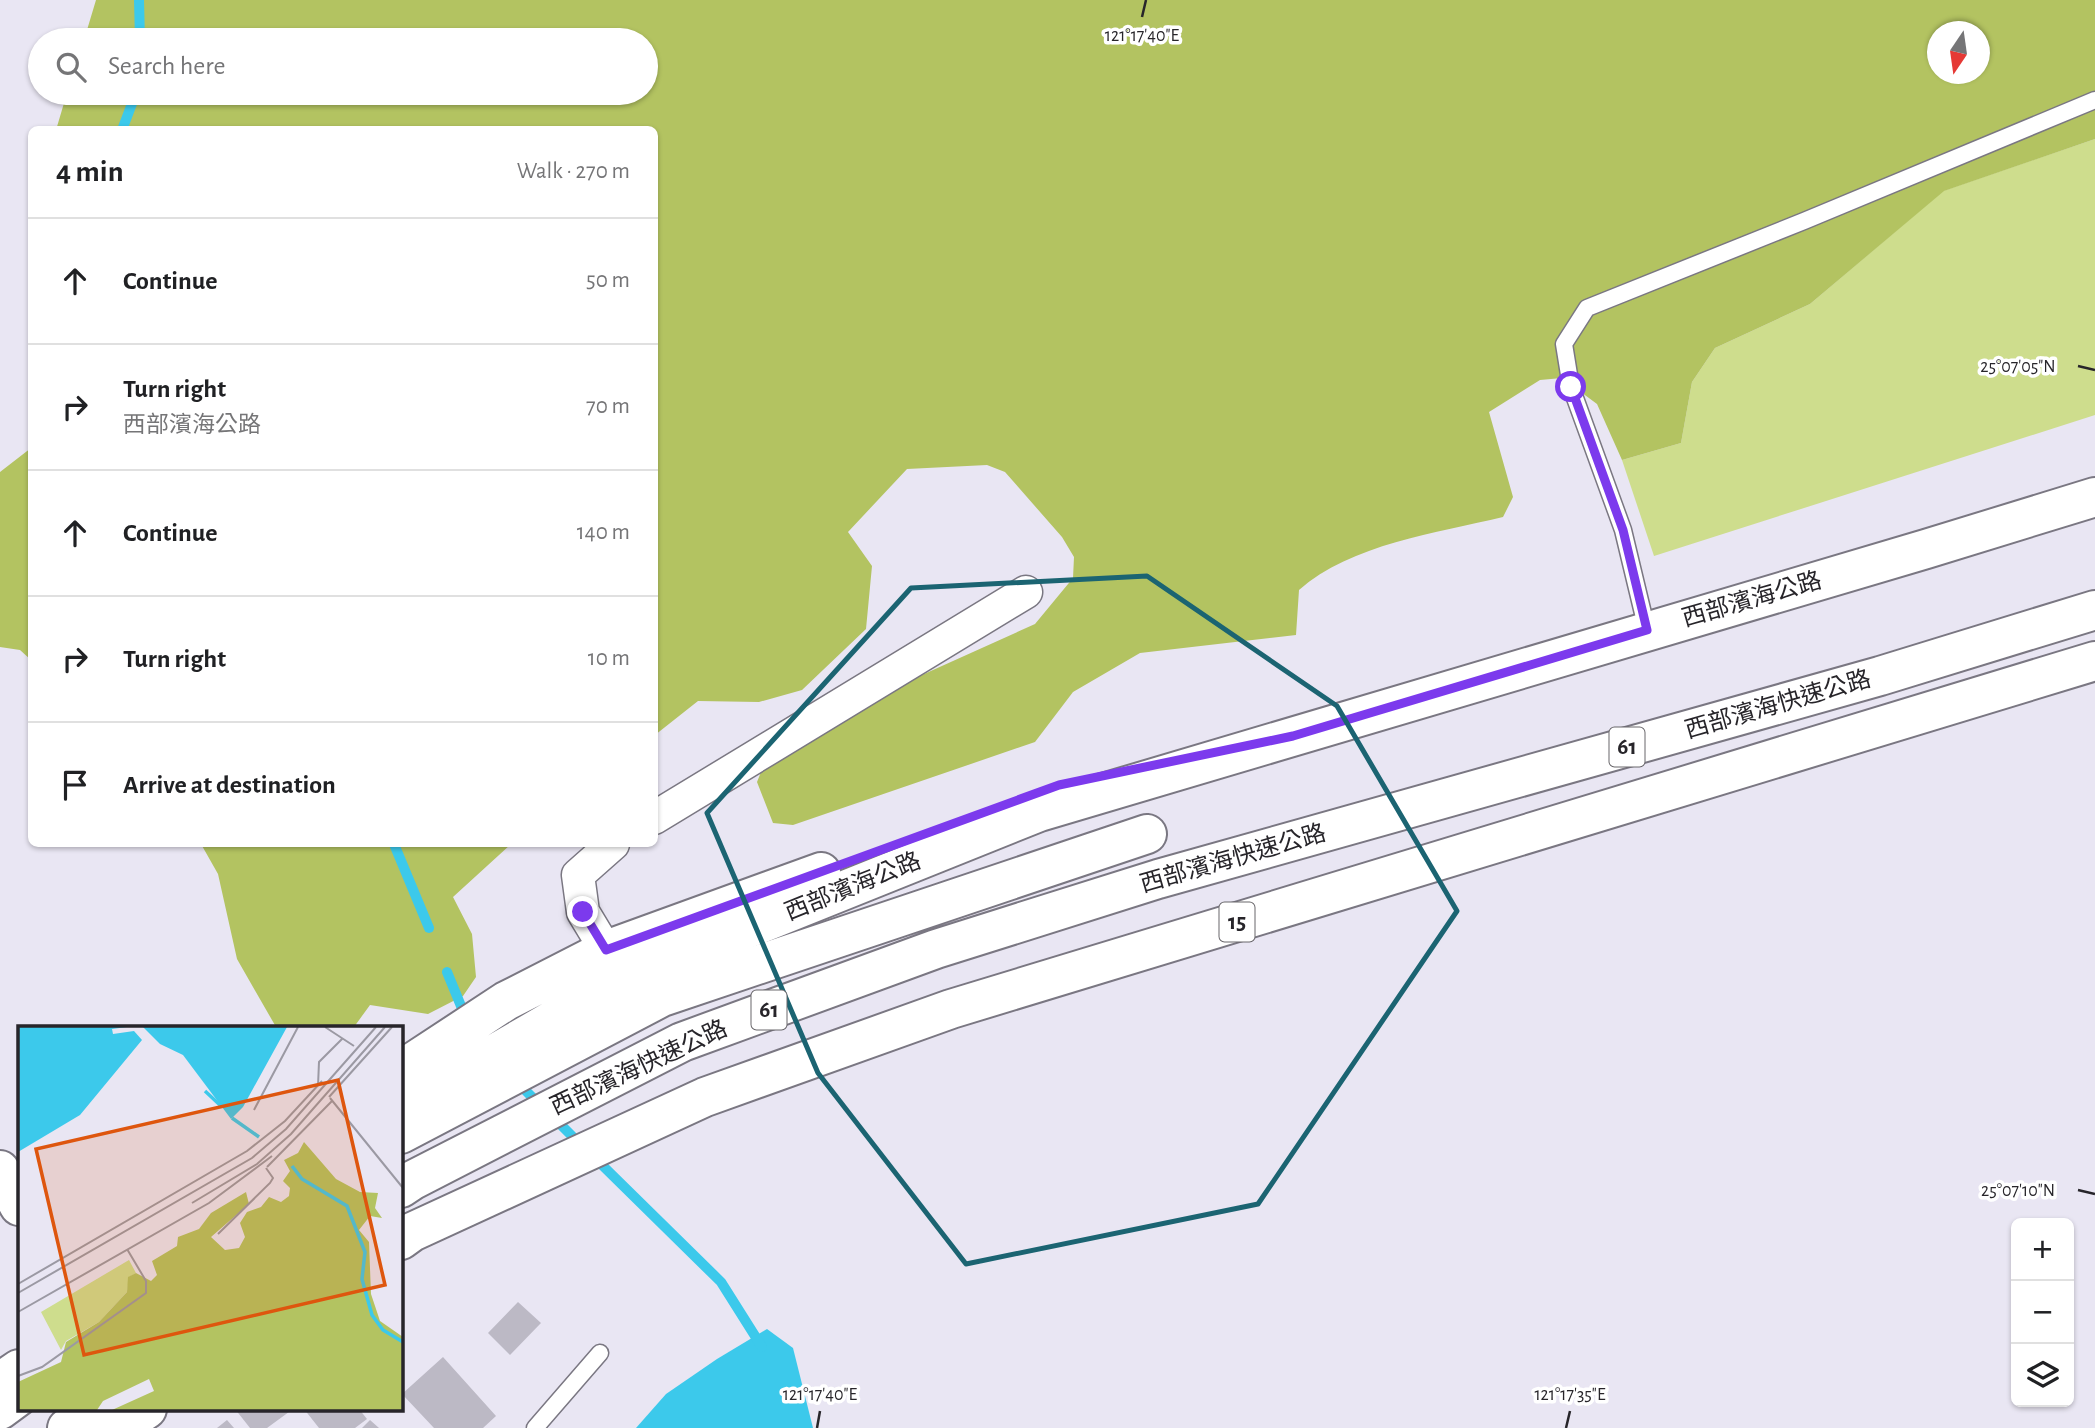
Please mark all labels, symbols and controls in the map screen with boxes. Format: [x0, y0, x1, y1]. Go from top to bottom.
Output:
north arrow [1927, 21, 1990, 84]
text: 121°17'40"E [1105, 27, 1180, 45]
search box [28, 28, 658, 105]
icon: search [52, 48, 90, 86]
text: Search here [108, 53, 226, 79]
text: 4 min [56, 157, 124, 187]
text: Walk · 270 m [517, 160, 630, 183]
icon: ahead [56, 262, 94, 300]
text: Continue [123, 268, 218, 294]
text: 50 m [586, 269, 630, 292]
text: 25°07'05"N [1980, 358, 2056, 376]
route start [1555, 371, 1586, 402]
text: Turn right [123, 376, 226, 402]
icon: right [56, 388, 94, 426]
text: 70 m [586, 395, 630, 418]
text: 西部濱海公路 [123, 414, 261, 437]
icon: ahead [56, 514, 94, 552]
text: Continue [123, 520, 218, 546]
text: 140 m [577, 521, 630, 544]
street label: 西部濱海公路 [1679, 567, 1825, 631]
icon: right [56, 640, 94, 678]
text: Turn right [123, 646, 226, 672]
text: 10 m [588, 647, 630, 670]
street label: 西部濱海快速公路 [1682, 665, 1874, 743]
road number: 61 [1610, 727, 1644, 766]
icon: arrive [56, 766, 94, 804]
text: Arrive at destination [123, 772, 336, 798]
street label: 西部濱海快速公路 [1137, 819, 1329, 897]
street label: 西部濱海公路 [781, 847, 924, 925]
route end [567, 896, 598, 927]
road number: 15 [1220, 903, 1254, 942]
road number: 61 [752, 990, 786, 1030]
street label: 西部濱海快速公路 [546, 1015, 731, 1119]
inset map [18, 1026, 402, 1410]
text: 25°07'10"N [1981, 1182, 2055, 1200]
map controls [2011, 1218, 2074, 1407]
button: + [2011, 1218, 2074, 1281]
button: − [2011, 1281, 2074, 1344]
button: layers [2011, 1344, 2074, 1407]
text: 121°17'40"E [783, 1386, 858, 1404]
text: 121°17'35"E [1534, 1386, 1606, 1404]

